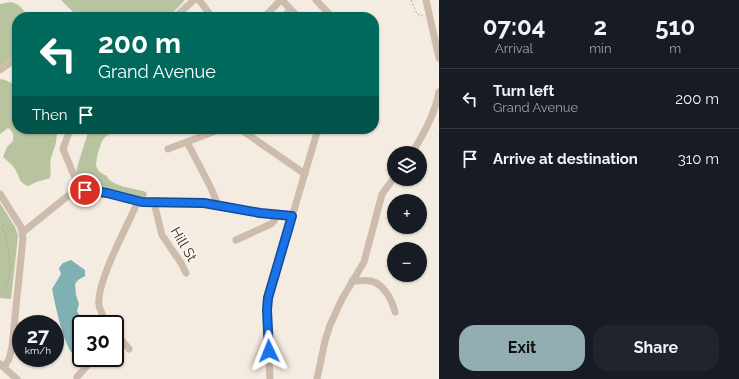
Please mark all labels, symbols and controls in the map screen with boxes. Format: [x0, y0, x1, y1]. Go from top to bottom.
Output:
text: 07:04 [483, 12, 545, 41]
text: 2 [594, 12, 607, 41]
text: 510 [655, 12, 695, 41]
text: 200 m [98, 27, 181, 60]
icon: left [32, 28, 84, 80]
text: Arrival [495, 41, 533, 56]
text: min [589, 41, 612, 56]
text: m [669, 41, 681, 56]
text: Grand Avenue [98, 61, 216, 82]
text: Turn left [493, 82, 554, 100]
icon: left [459, 88, 481, 110]
text: 200 m [675, 90, 719, 108]
text: Grand Avenue [493, 100, 578, 115]
icon: arrive [75, 104, 97, 126]
text: Then [32, 106, 67, 124]
map controls [387, 146, 427, 282]
button: layers [387, 146, 427, 186]
icon: arrive [459, 148, 481, 170]
text: Arrive at destination [493, 150, 638, 168]
text: 310 m [678, 150, 719, 168]
pin [68, 173, 102, 207]
icon: arrive [74, 179, 96, 201]
button: + [387, 194, 427, 234]
street label: Hill St [168, 224, 200, 264]
button: − [387, 242, 427, 282]
speed limit sign: 30 [72, 315, 124, 367]
text: 27 [27, 324, 49, 348]
button: Exit [459, 325, 585, 371]
button: Share [593, 325, 719, 371]
position arrow [248, 330, 290, 372]
text: km/h [25, 345, 51, 356]

